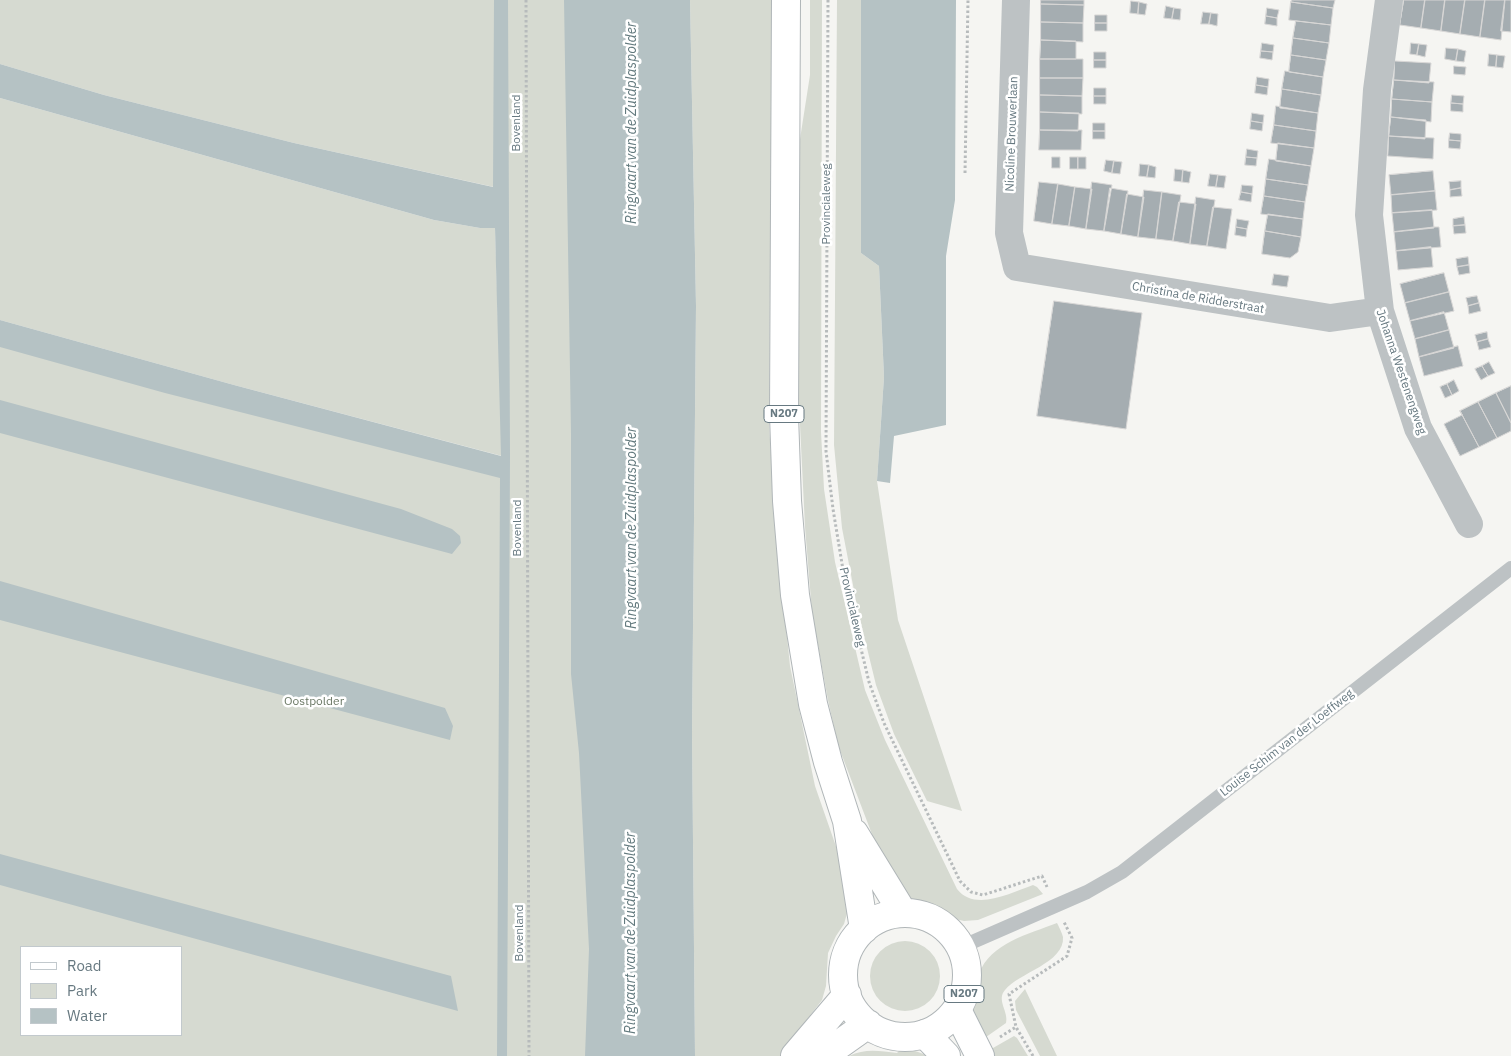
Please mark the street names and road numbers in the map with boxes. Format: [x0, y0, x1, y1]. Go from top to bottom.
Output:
street label: Nicoline Brouwerlaan [1003, 76, 1021, 192]
street label: Bovenland [510, 94, 524, 152]
street label: Provincialeweg [820, 163, 834, 245]
street label: Christina de Ridderstraat [1131, 279, 1265, 317]
street label: Johanna Westenengweg [1373, 308, 1429, 436]
road number: N207 [764, 406, 804, 422]
street label: Bovenland [511, 499, 525, 557]
street label: Provincialeweg [836, 566, 868, 648]
street label: Louise Schim van der Loeffweg [1217, 686, 1357, 800]
street label: Bovenland [513, 904, 527, 962]
road number: N207 [944, 986, 984, 1002]

